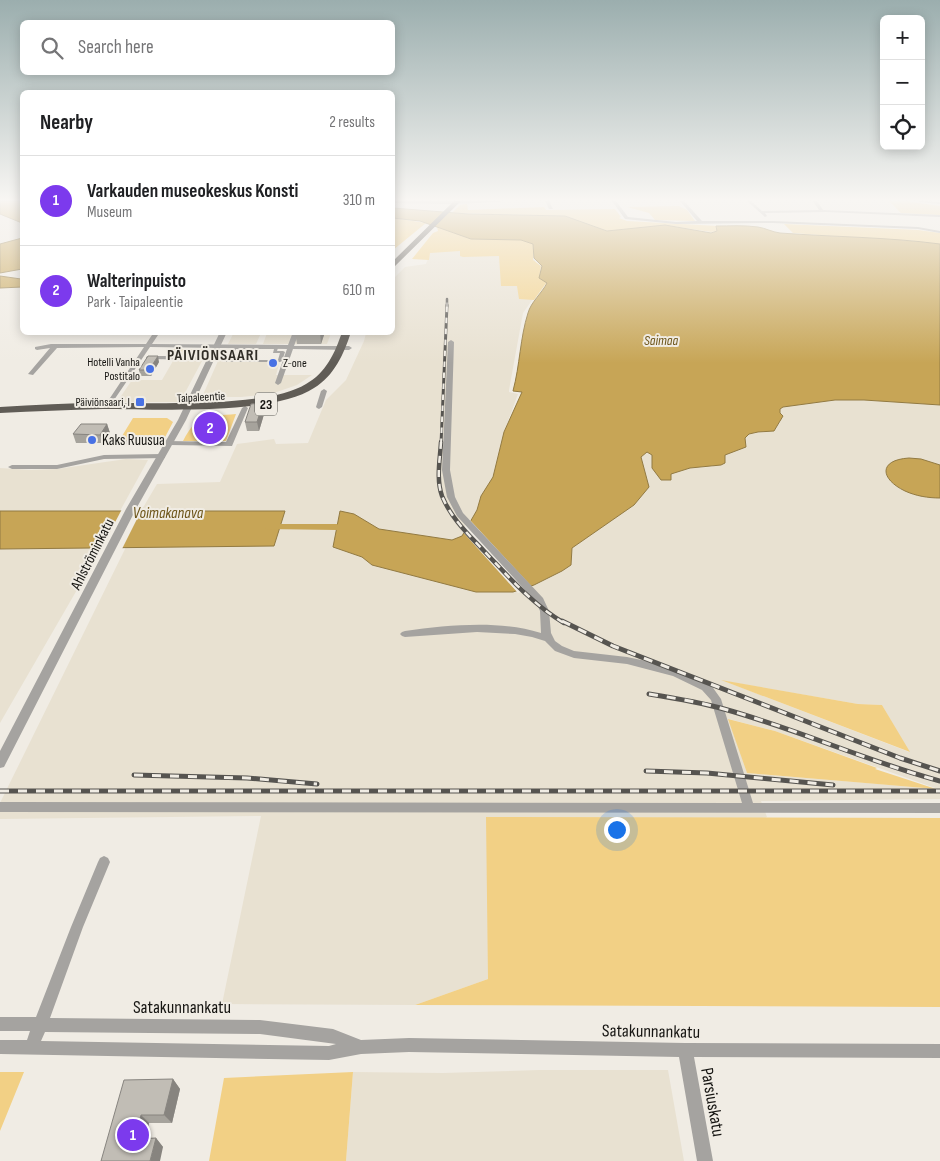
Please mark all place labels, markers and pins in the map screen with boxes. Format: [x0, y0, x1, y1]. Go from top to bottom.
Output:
place label: Hotelli Vanha Postitalo [87, 355, 140, 384]
place label: Z-one [283, 356, 307, 371]
marker: Z-one [267, 357, 279, 369]
marker: Hotelli Vanha Postitalo [144, 363, 156, 375]
place label: Päiviönsaari, I [75, 395, 130, 410]
marker: Päiviönsaari, I [134, 396, 146, 408]
pin: 2 [194, 409, 226, 447]
place label: Kaks Ruusua [102, 431, 165, 450]
marker: Kaks Ruusua [86, 434, 98, 446]
pin: 1 [117, 1116, 149, 1154]

